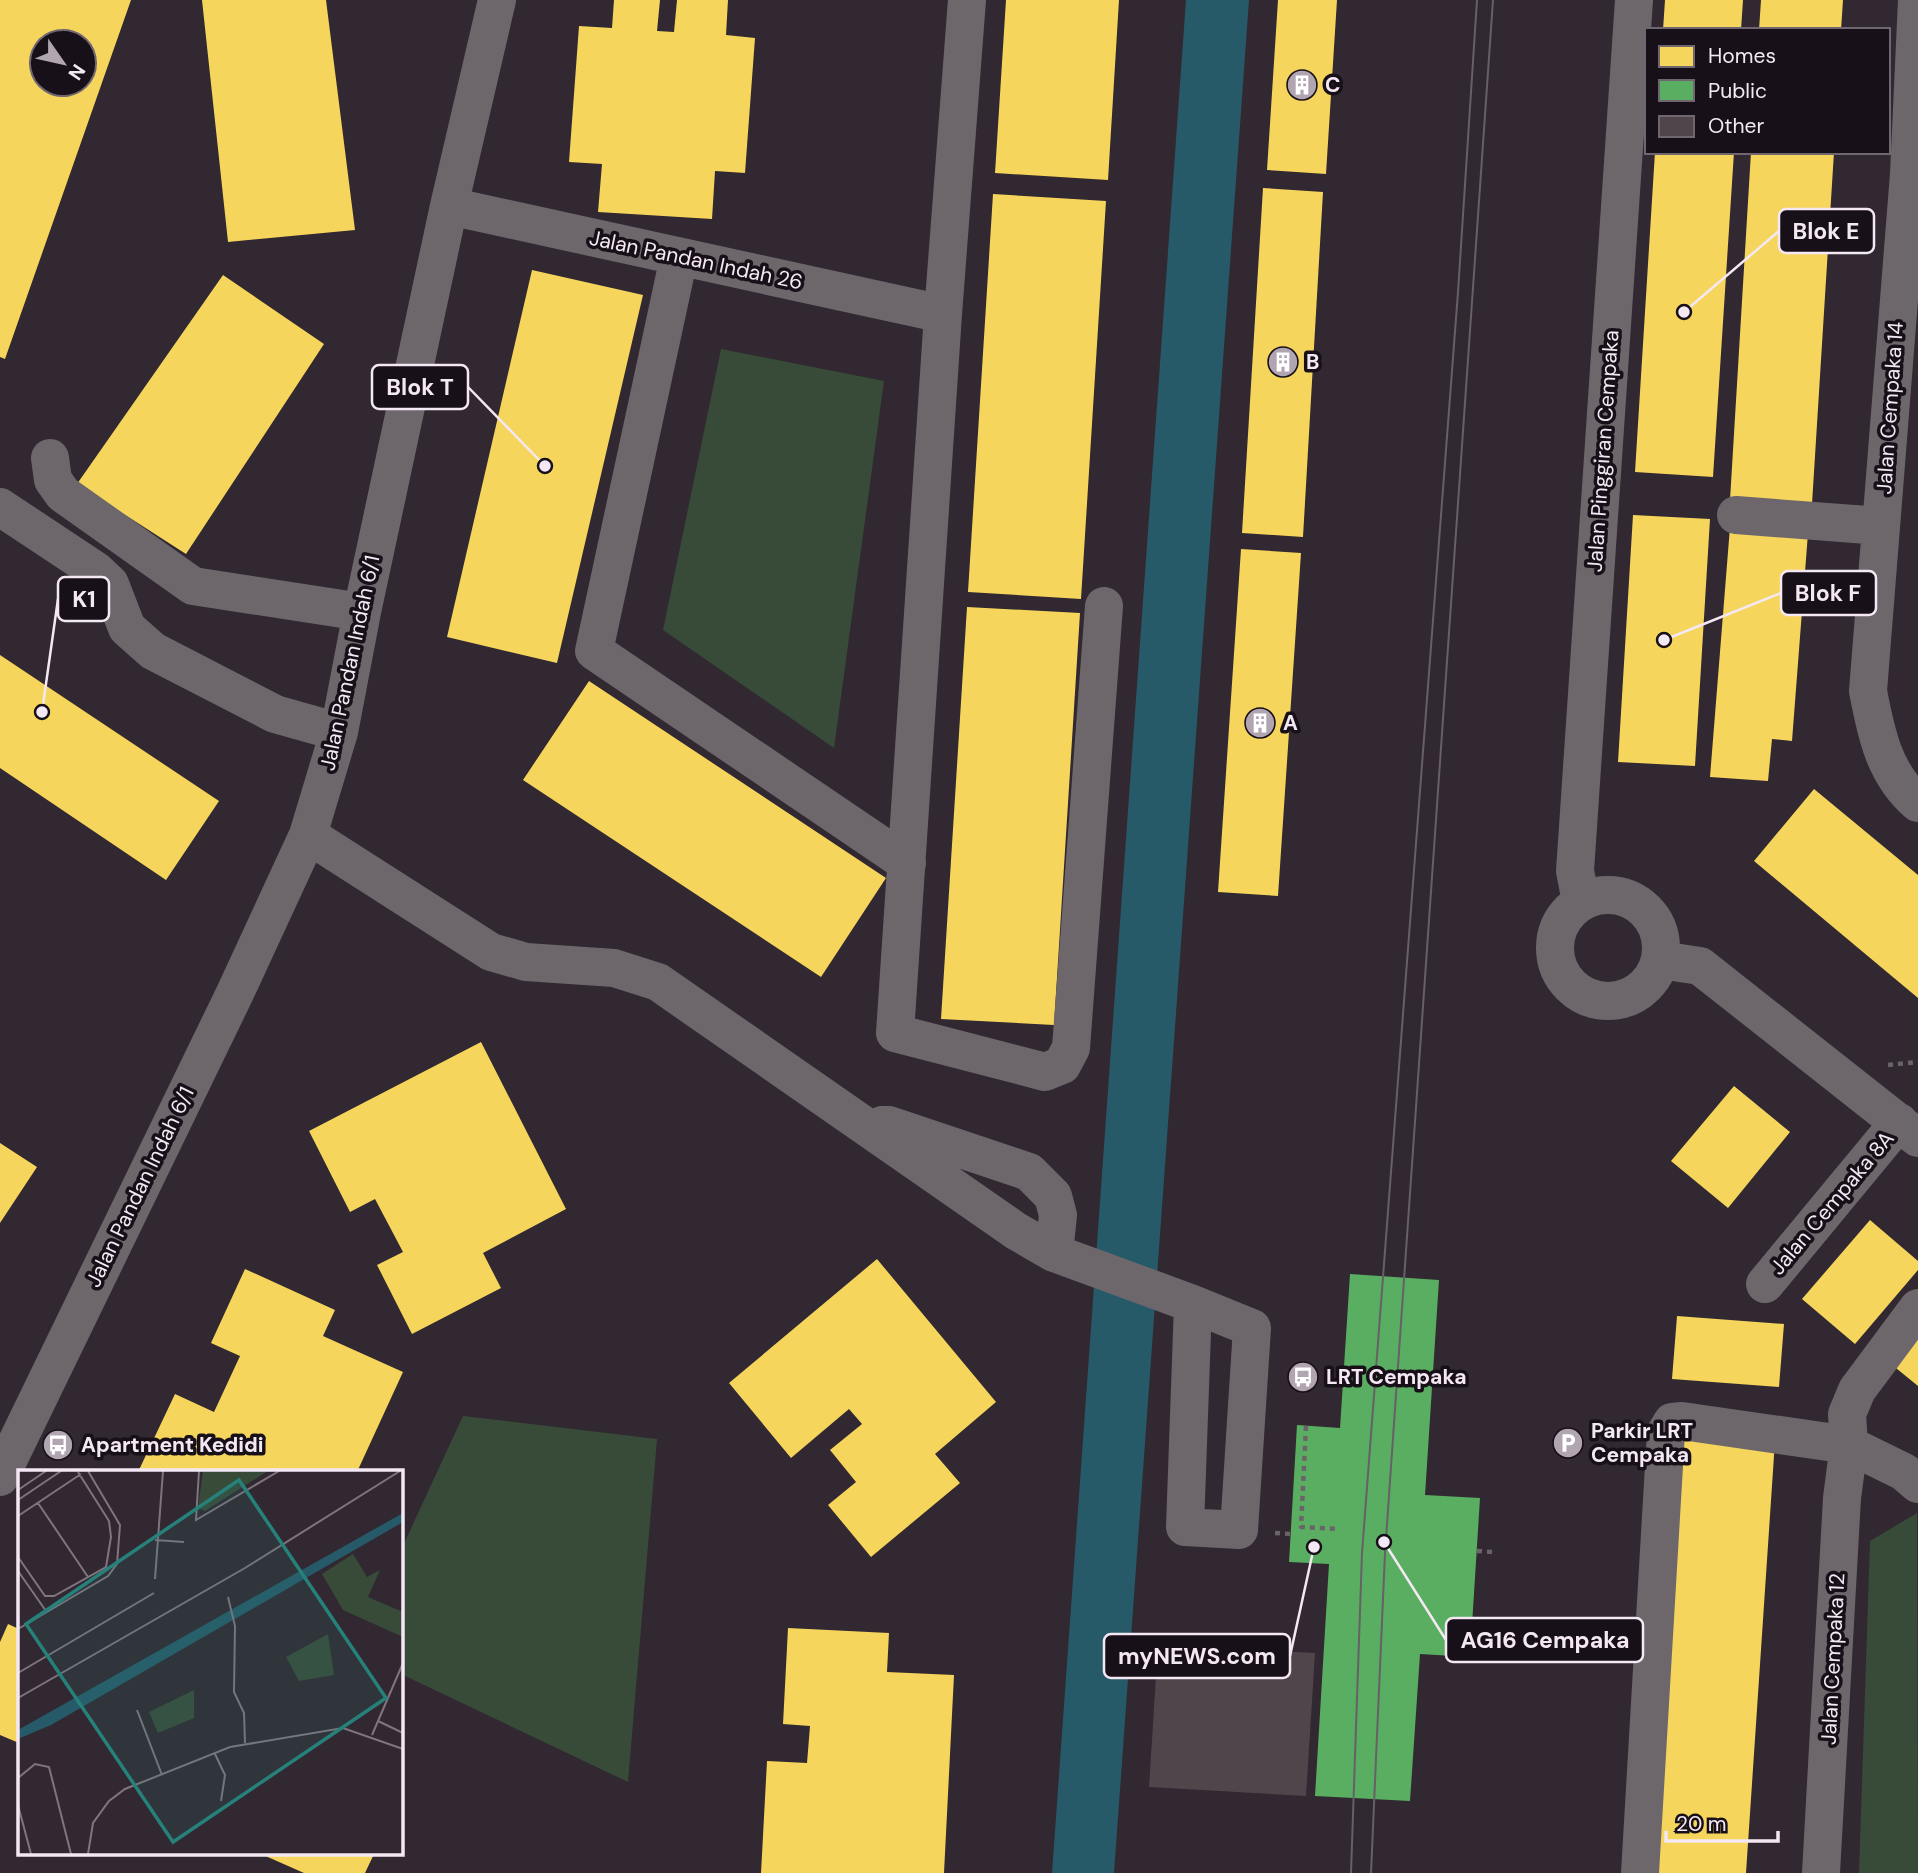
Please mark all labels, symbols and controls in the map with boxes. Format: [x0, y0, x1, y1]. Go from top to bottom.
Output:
north arrow [28, 28, 98, 98]
legend [1645, 28, 1890, 154]
text: Homes [1708, 42, 1776, 70]
text: N [62, 59, 91, 85]
building icon: C [1285, 68, 1319, 102]
place label: C [1325, 71, 1341, 99]
text: Public [1708, 77, 1767, 105]
text: Other [1708, 112, 1764, 140]
callout: Blok E [1779, 209, 1874, 253]
text: Blok E [1793, 216, 1859, 246]
street label: Jalan Pandan Indah 26 [587, 224, 805, 296]
street label: Jalan Cempaka 14 [1870, 321, 1910, 495]
street label: Jalan Pinggiran Cempaka [1581, 329, 1625, 573]
building icon: B [1266, 345, 1300, 379]
place label: B [1306, 348, 1319, 376]
callout: Blok T [372, 365, 468, 409]
text: Blok T [386, 372, 454, 402]
street label: Jalan Pandan Indah 6/1 [313, 553, 387, 773]
callout: Blok F [1781, 571, 1876, 615]
callout: K1 [58, 577, 109, 621]
text: Blok F [1795, 578, 1861, 608]
text: K1 [72, 584, 96, 614]
building icon: A [1243, 706, 1277, 740]
place label: A [1283, 709, 1298, 737]
street label: Jalan Pandan Indah 6/1 [79, 1082, 201, 1292]
street label: Jalan Cempaka 8A [1764, 1125, 1900, 1281]
bus stop icon: LRT Cempaka [1286, 1360, 1320, 1394]
place label: LRT Cempaka [1326, 1363, 1466, 1391]
place label: Parkir LRT Cempaka [1591, 1417, 1693, 1469]
parking icon: Parkir LRT Cempaka [1551, 1426, 1585, 1460]
bus stop icon: Apartment Kedidi [41, 1428, 75, 1462]
place label: Apartment Kedidi [81, 1431, 264, 1459]
inset map [18, 1470, 402, 1856]
street label: Jalan Cempaka 12 [1815, 1572, 1851, 1746]
callout: AG16 Cempaka [1446, 1618, 1643, 1662]
text: AG16 Cempaka [1461, 1625, 1629, 1655]
callout: myNEWS.com [1104, 1634, 1290, 1678]
text: myNEWS.com [1118, 1641, 1276, 1671]
scale bar [1666, 1800, 1778, 1844]
text: 20 m [1676, 1810, 1727, 1838]

